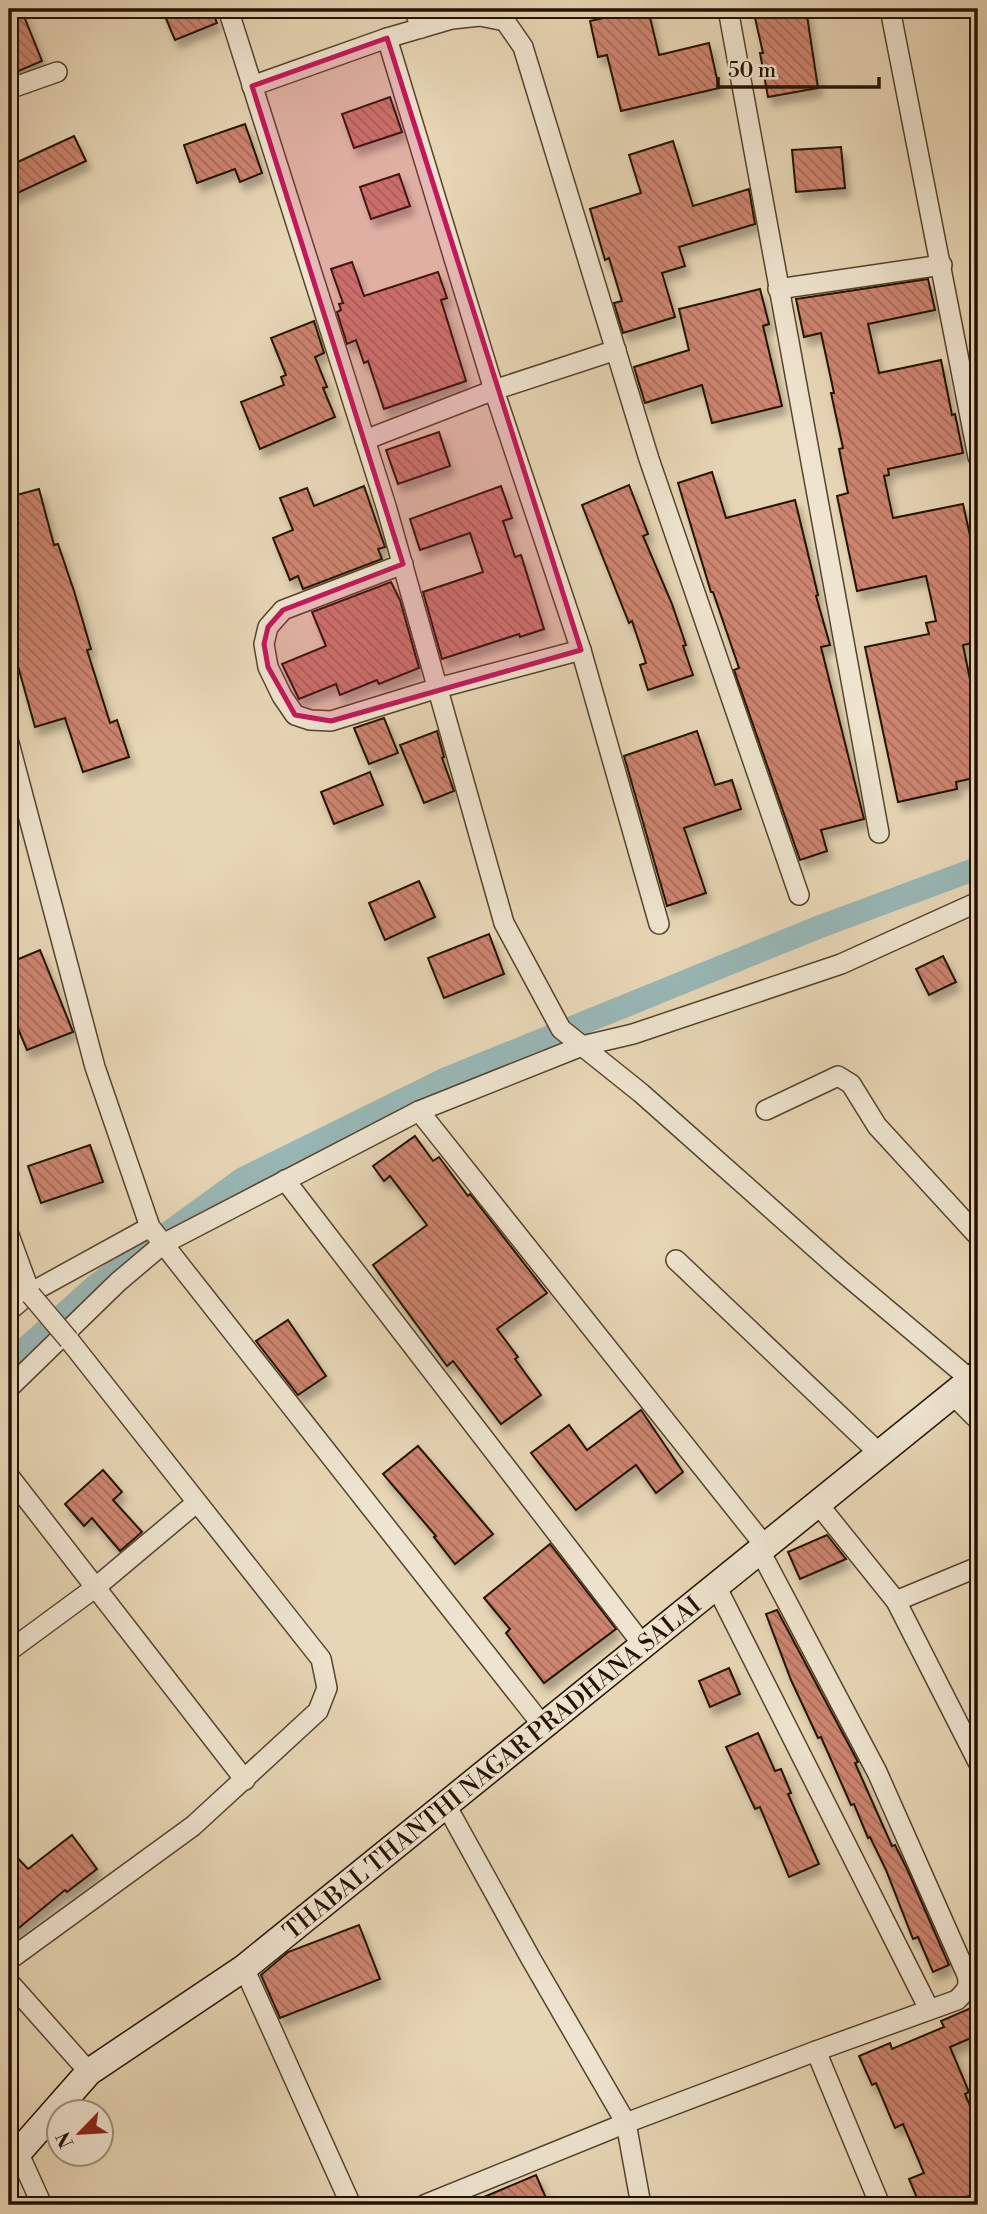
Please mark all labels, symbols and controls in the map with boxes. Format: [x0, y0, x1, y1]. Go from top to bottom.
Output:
scale bar [718, 46, 878, 90]
text: 50 m [728, 58, 776, 84]
street label: THABAL THANTHI NAGAR PRADHANA SALAI [278, 1591, 708, 1947]
north arrow [46, 2098, 116, 2168]
text: N [51, 2128, 80, 2152]

